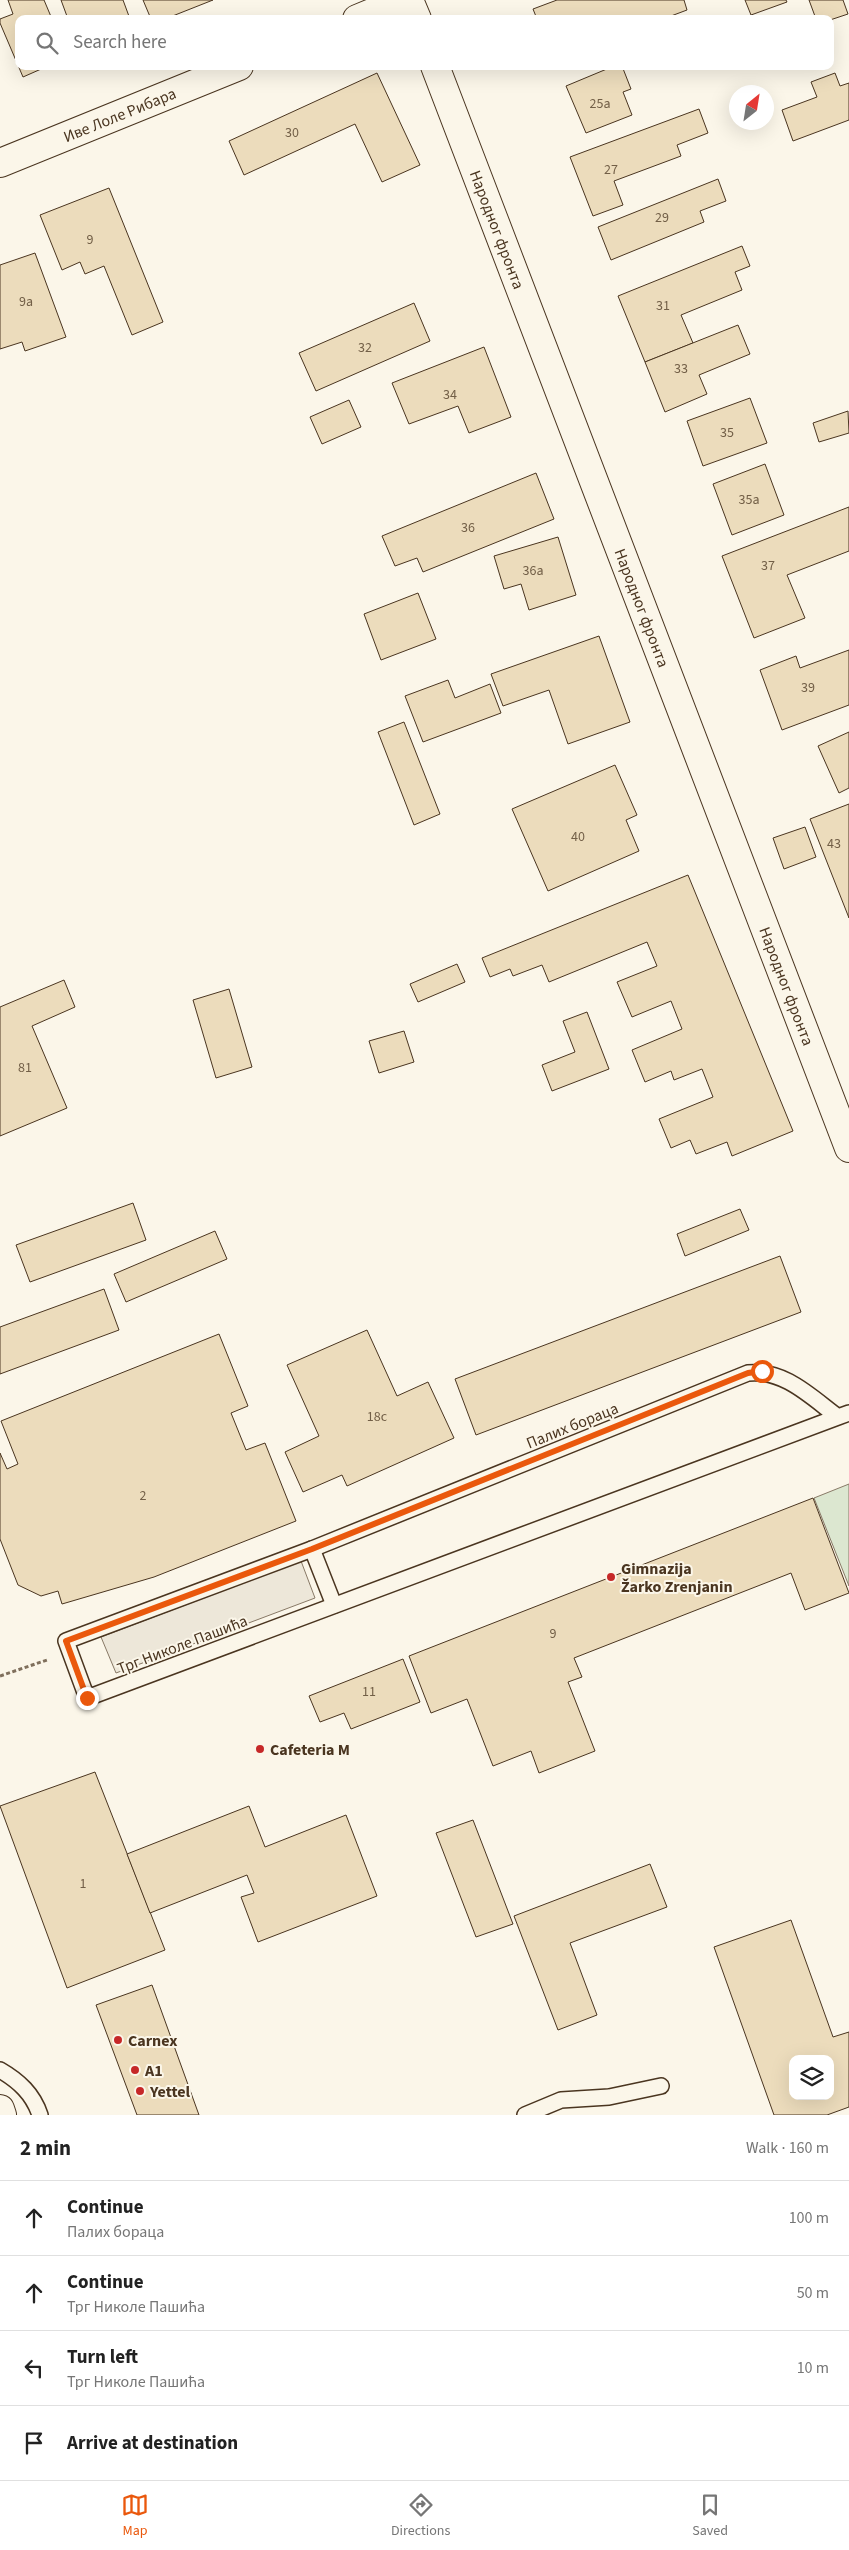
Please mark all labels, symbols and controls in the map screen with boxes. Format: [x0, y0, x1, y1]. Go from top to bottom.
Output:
search box [15, 15, 834, 70]
icon: search [33, 29, 61, 57]
text: Search here [73, 29, 167, 56]
street label: Иве Лоле Рибара [60, 83, 180, 148]
north arrow [729, 85, 774, 130]
house number: 25a [590, 94, 610, 114]
house number: 30 [285, 123, 299, 143]
house number: 27 [604, 160, 618, 180]
street label: Народног фронта [464, 167, 529, 292]
house number: 29 [655, 208, 669, 228]
house number: 9 [87, 230, 94, 250]
house number: 9a [19, 292, 33, 312]
house number: 31 [656, 296, 670, 316]
house number: 32 [358, 338, 372, 358]
house number: 33 [674, 359, 688, 379]
house number: 34 [443, 385, 457, 405]
house number: 35 [720, 423, 734, 443]
house number: 35a [739, 490, 759, 510]
house number: 36 [461, 518, 475, 538]
street label: Народног фронта [609, 546, 674, 671]
house number: 37 [761, 556, 775, 576]
house number: 36a [523, 561, 543, 581]
house number: 39 [801, 678, 815, 698]
house number: 40 [571, 827, 585, 847]
house number: 43 [827, 834, 841, 854]
street label: Народног фронта [753, 924, 819, 1049]
house number: 81 [18, 1058, 32, 1078]
route start [751, 1360, 774, 1383]
street label: Палих бораца [523, 1397, 622, 1454]
house number: 18c [367, 1407, 388, 1427]
house number: 2 [140, 1486, 147, 1506]
place label: Gimnazija Žarko Zrenjanin [621, 1558, 733, 1598]
marker: Gimnazija Žarko Zrenjanin [605, 1571, 617, 1583]
street label: Трг Николе Пашића [114, 1610, 251, 1680]
house number: 9 [550, 1624, 557, 1644]
house number: 11 [362, 1682, 376, 1702]
route end [76, 1687, 99, 1710]
place label: Cafeteria M [270, 1739, 350, 1761]
marker: Cafeteria M [254, 1743, 266, 1755]
house number: 1 [80, 1874, 87, 1894]
place label: Carnex [128, 2030, 178, 2052]
marker: Carnex [112, 2034, 124, 2046]
map controls [789, 2055, 834, 2100]
button: layers [789, 2055, 834, 2100]
place label: A1 [144, 2060, 163, 2082]
marker: A1 [129, 2064, 141, 2076]
place label: Yettel [149, 2081, 191, 2103]
marker: Yettel [134, 2085, 146, 2097]
text: 2 min [20, 2133, 71, 2163]
text: Walk · 160 m [746, 2137, 829, 2159]
text: Continue [67, 2194, 144, 2221]
icon: ahead [20, 2204, 48, 2232]
text: 100 m [789, 2207, 829, 2229]
text: Палих бораца [67, 2221, 164, 2243]
text: Continue [67, 2269, 144, 2296]
icon: ahead [20, 2279, 48, 2307]
text: 50 m [797, 2282, 829, 2304]
text: Трг Николе Пашића [67, 2296, 205, 2318]
text: Turn left [67, 2344, 138, 2371]
icon: left [20, 2354, 48, 2382]
text: 10 m [797, 2357, 829, 2379]
text: Трг Николе Пашића [67, 2371, 205, 2393]
icon: arrive [20, 2429, 48, 2457]
text: Arrive at destination [67, 2430, 238, 2457]
tab: Map [121, 2491, 149, 2541]
tab: Directions [391, 2491, 450, 2541]
tab: Saved [692, 2491, 728, 2541]

